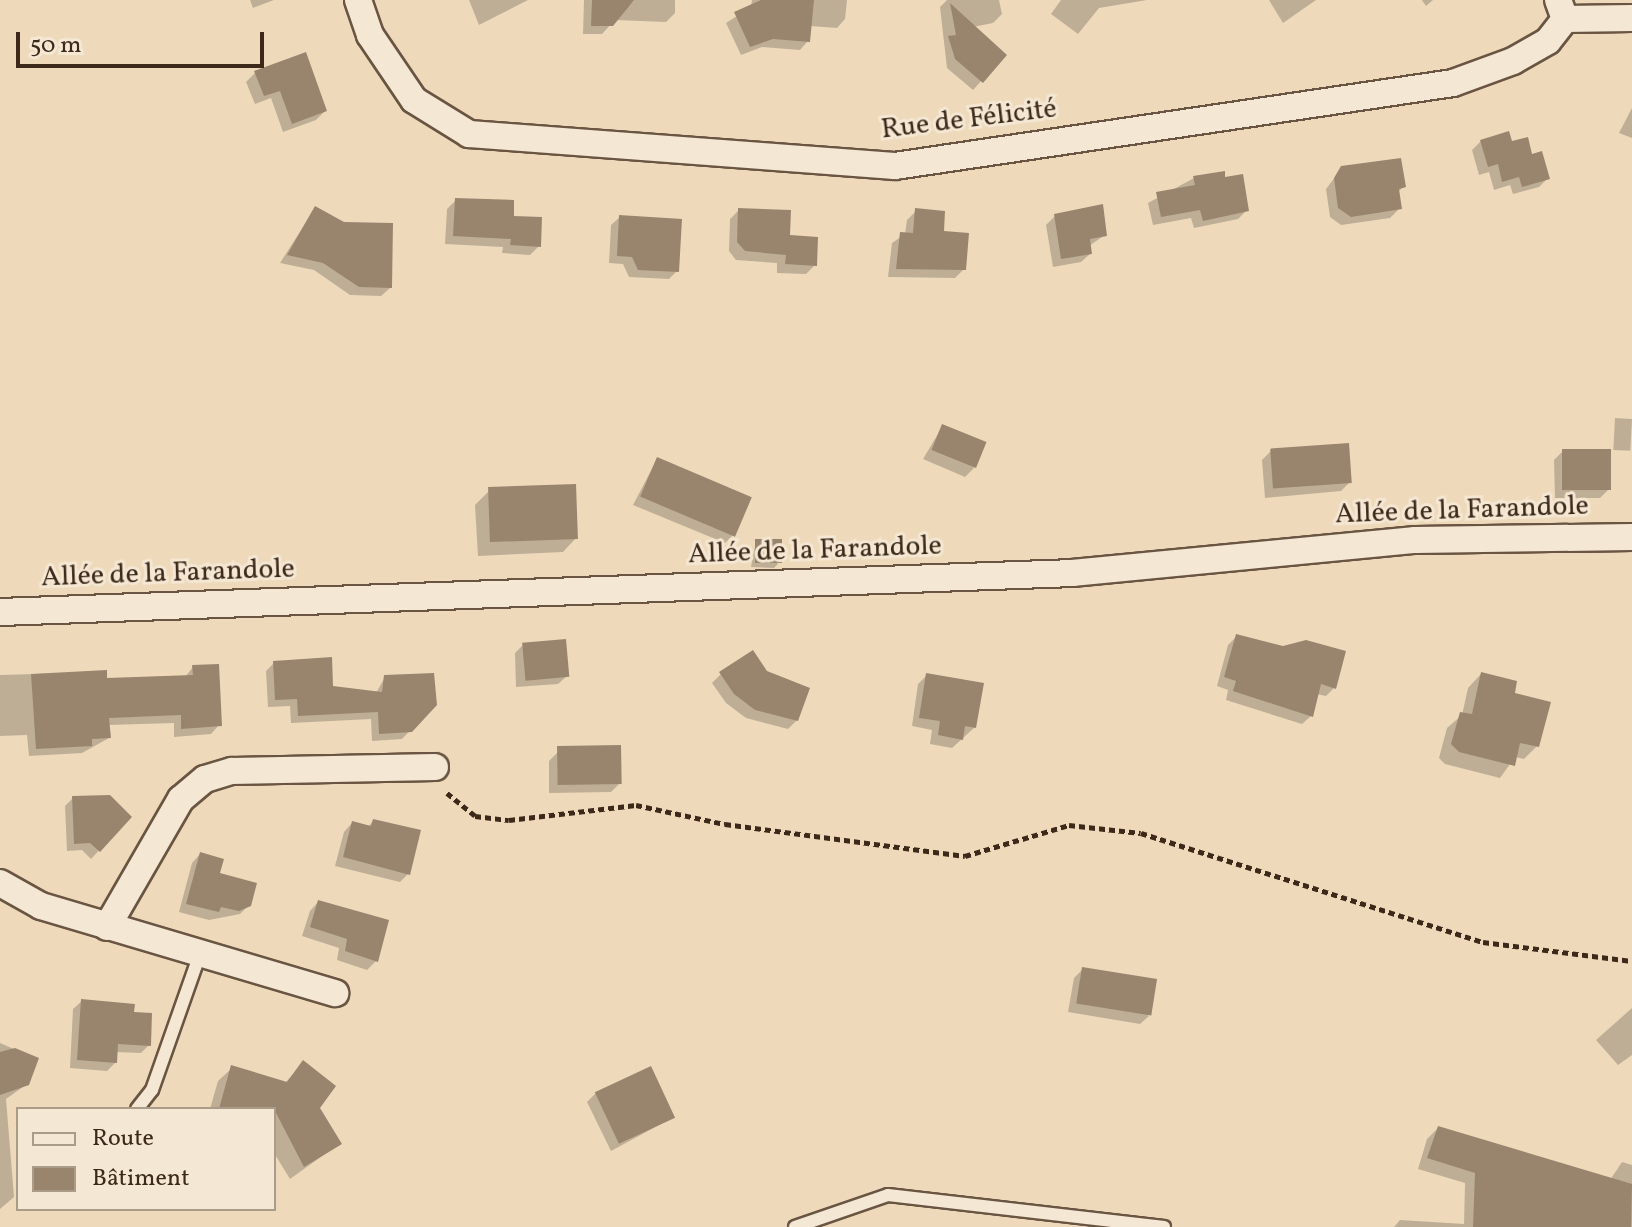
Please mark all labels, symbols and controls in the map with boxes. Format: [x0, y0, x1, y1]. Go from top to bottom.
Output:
scale bar [20, 16, 268, 66]
text: 50 m [30, 29, 82, 63]
street label: Rue de Félicité [879, 93, 1059, 147]
street label: Allée de la Farandole [1335, 490, 1589, 532]
street label: Allée de la Farandole [688, 530, 942, 572]
street label: Allée de la Farandole [41, 553, 295, 595]
legend [16, 1107, 276, 1211]
text: Route [92, 1122, 154, 1156]
text: Bâtiment [92, 1162, 190, 1196]

